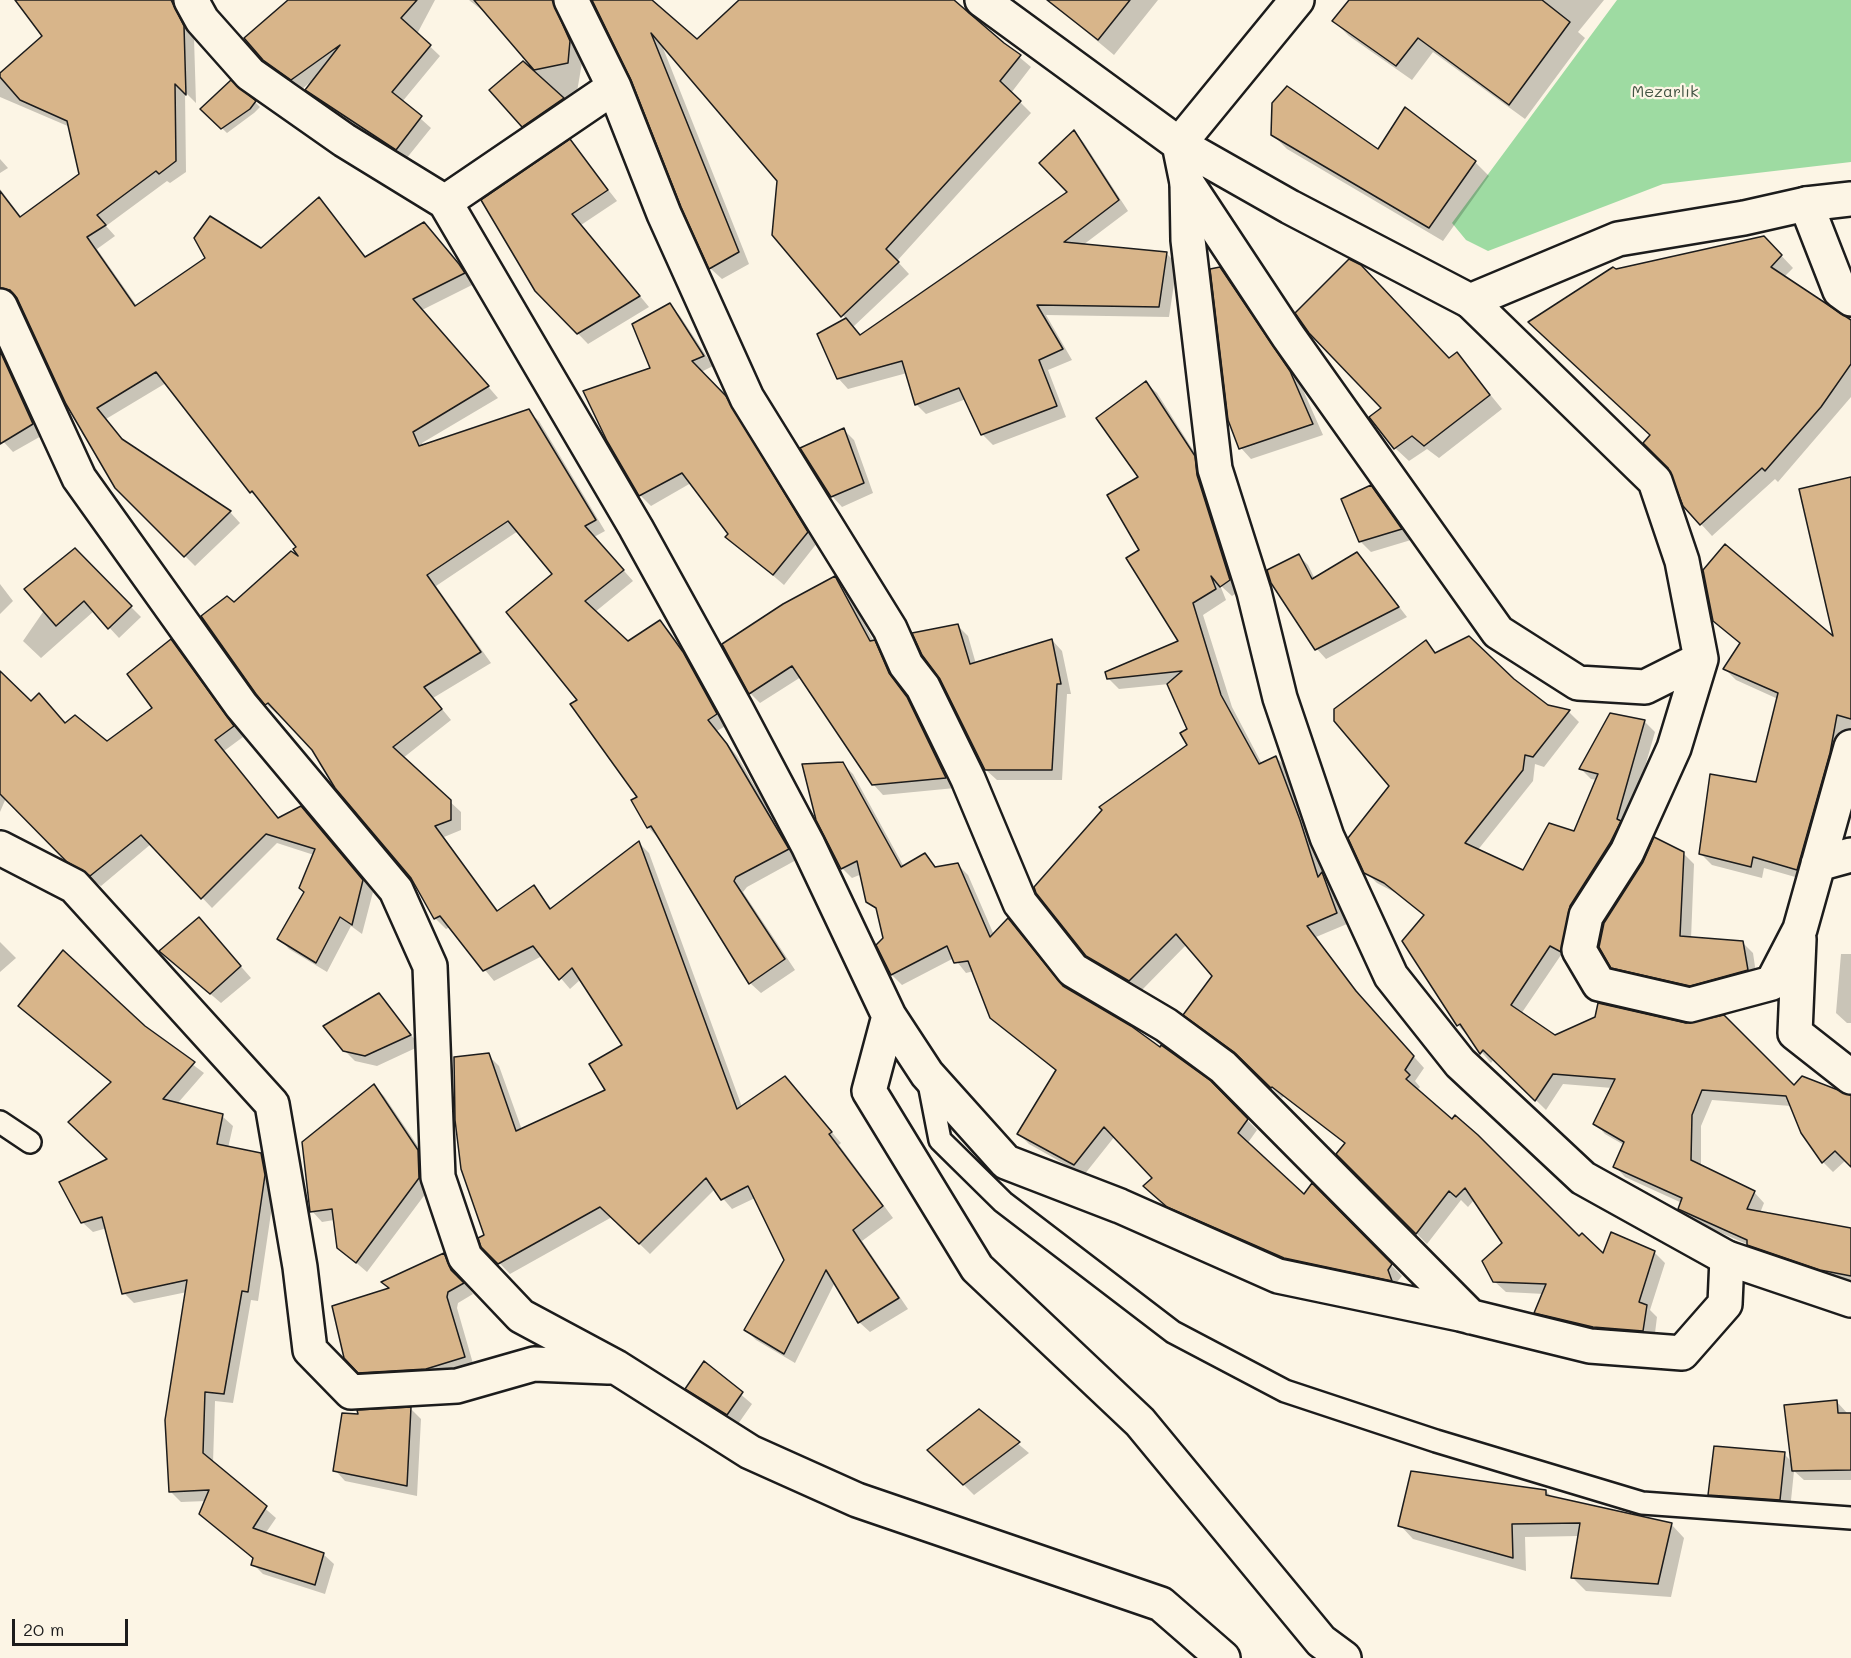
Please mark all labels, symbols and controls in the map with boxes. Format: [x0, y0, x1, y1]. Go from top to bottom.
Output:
park label: Mezarlık [1631, 82, 1699, 102]
scale bar [15, 1607, 130, 1645]
text: 20 m [23, 1617, 64, 1641]

